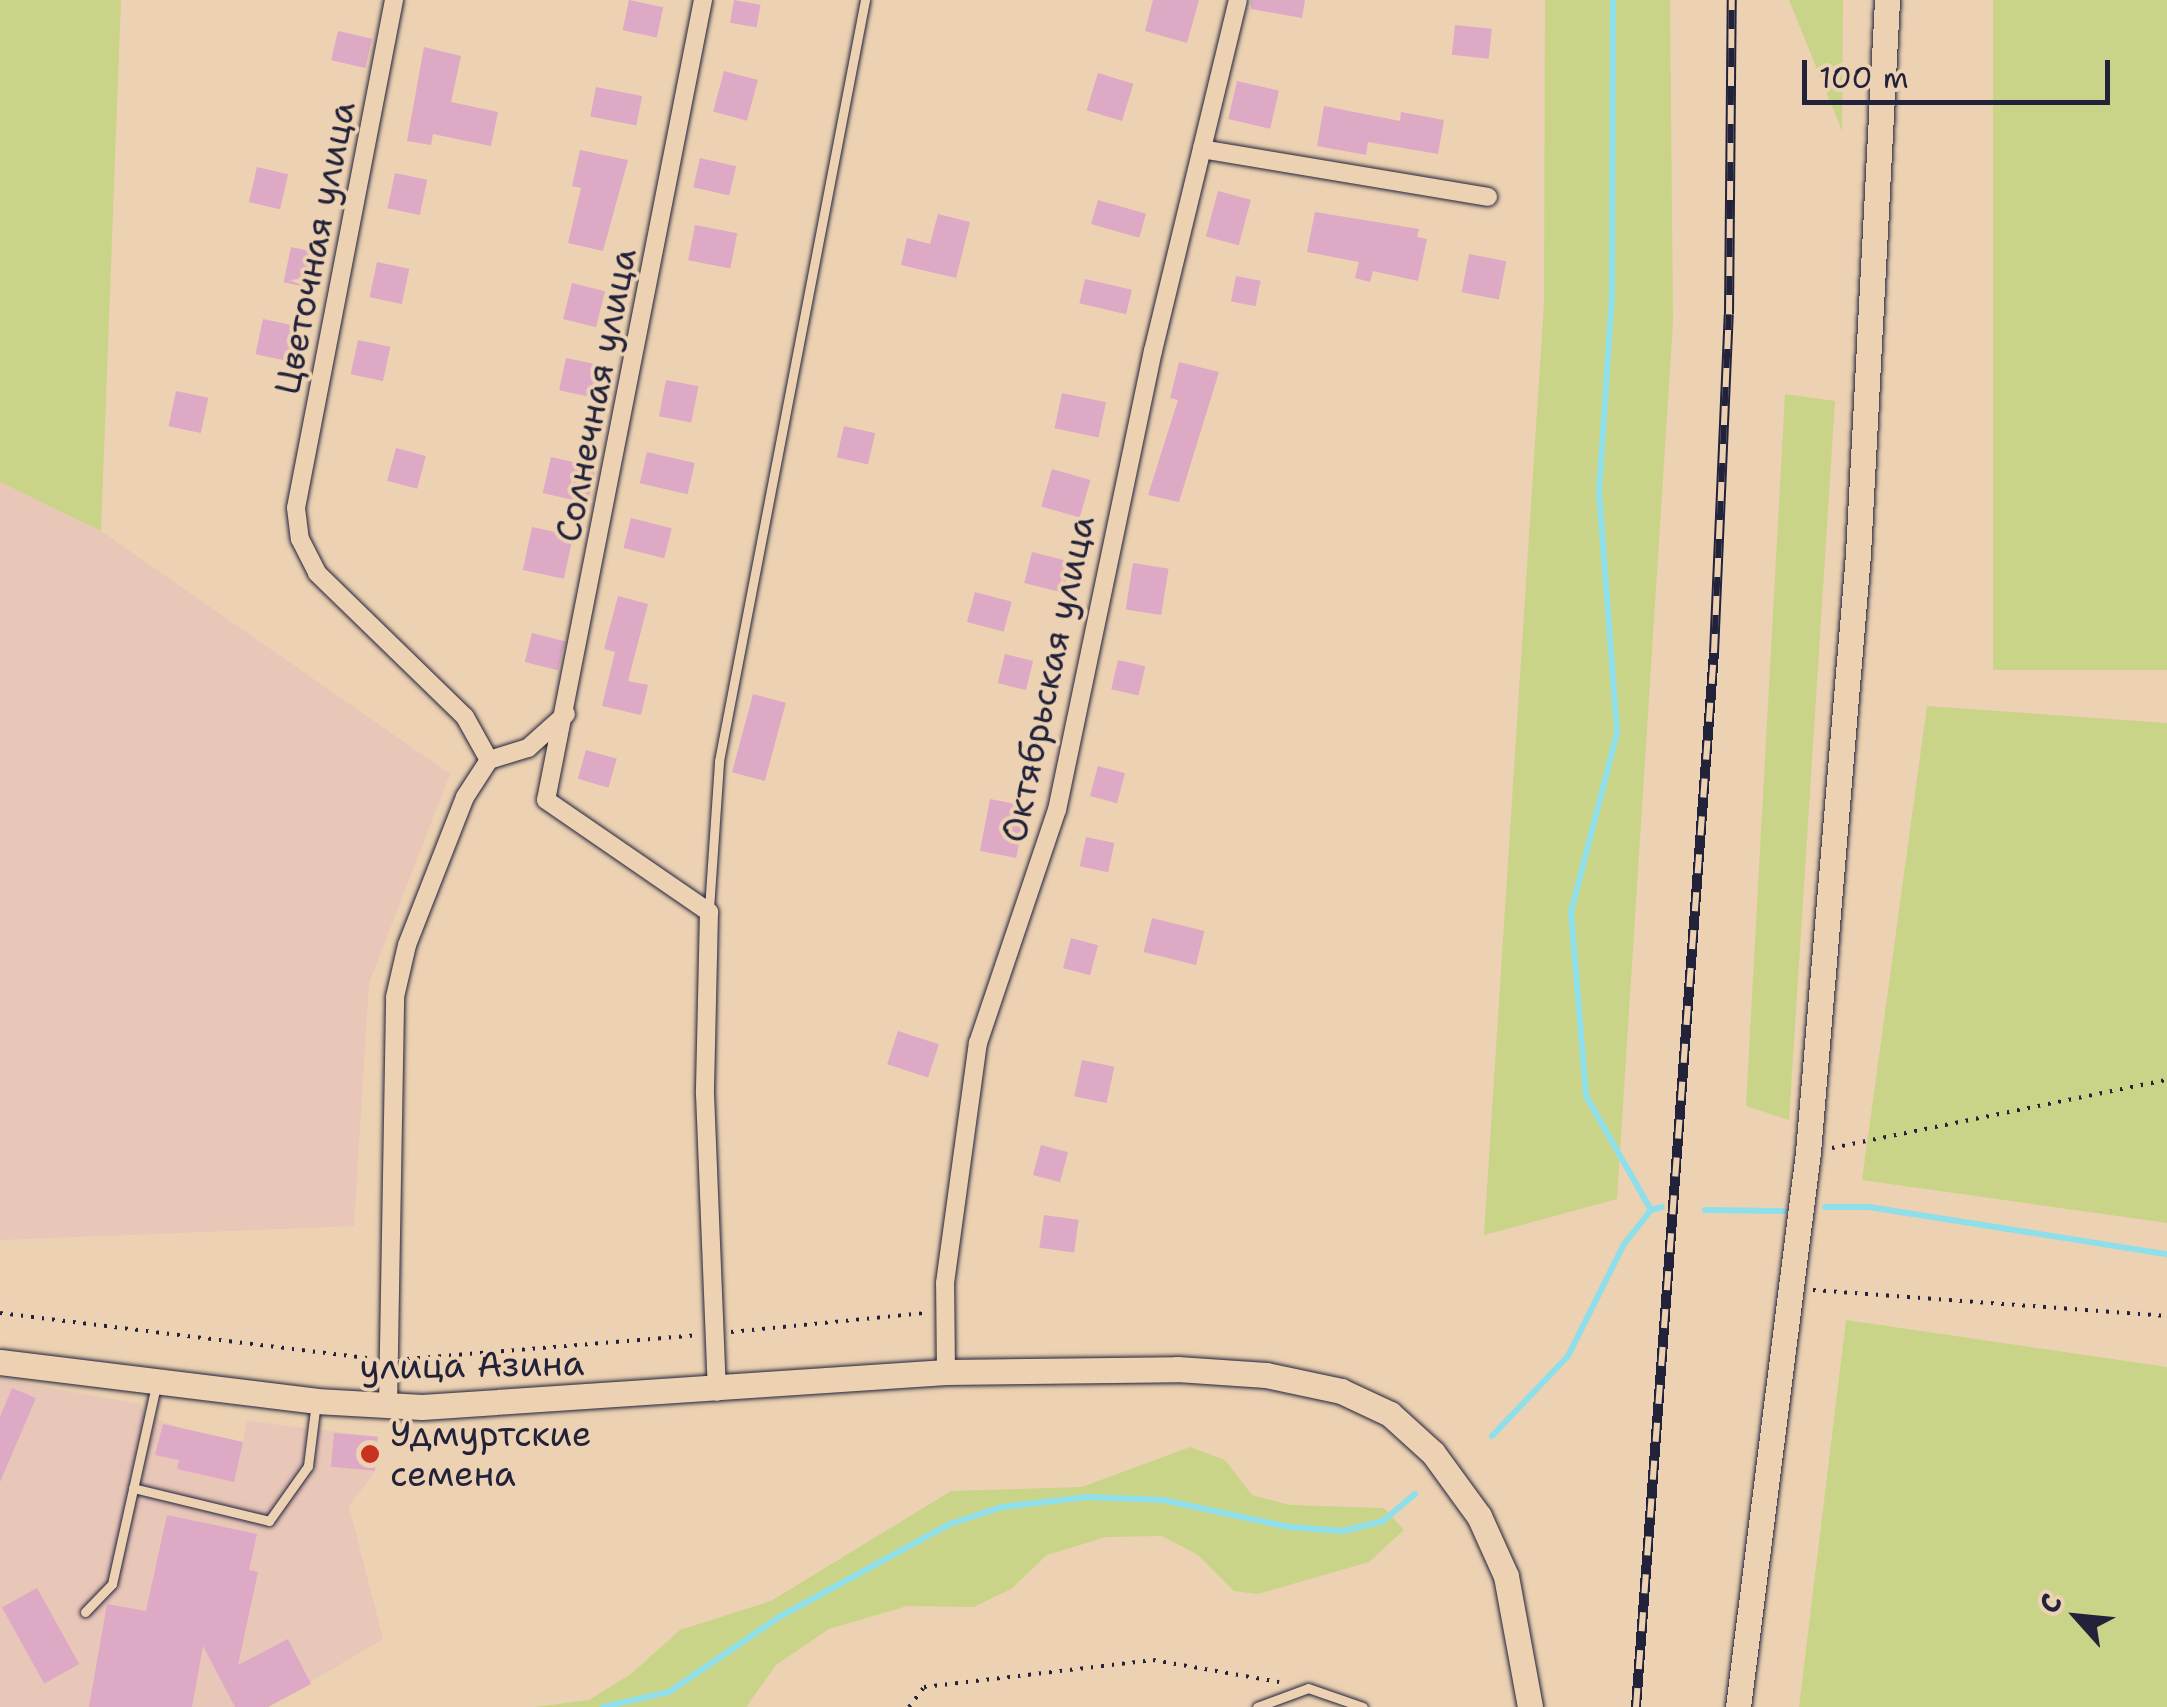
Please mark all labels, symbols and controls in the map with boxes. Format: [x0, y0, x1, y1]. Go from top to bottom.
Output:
scale bar [1807, 40, 2114, 102]
text: 100 m [1819, 57, 1909, 98]
street label: Цветочная улица [266, 98, 364, 398]
street label: Солнечная улица [547, 245, 645, 545]
street label: Октябрьская улица [993, 512, 1103, 846]
street label: улица Азина [359, 1342, 585, 1388]
place label: Удмуртские семена [390, 1413, 592, 1495]
marker: Удмуртские семена [359, 1443, 381, 1465]
north arrow [2027, 1567, 2127, 1667]
text: С [2029, 1587, 2071, 1620]

